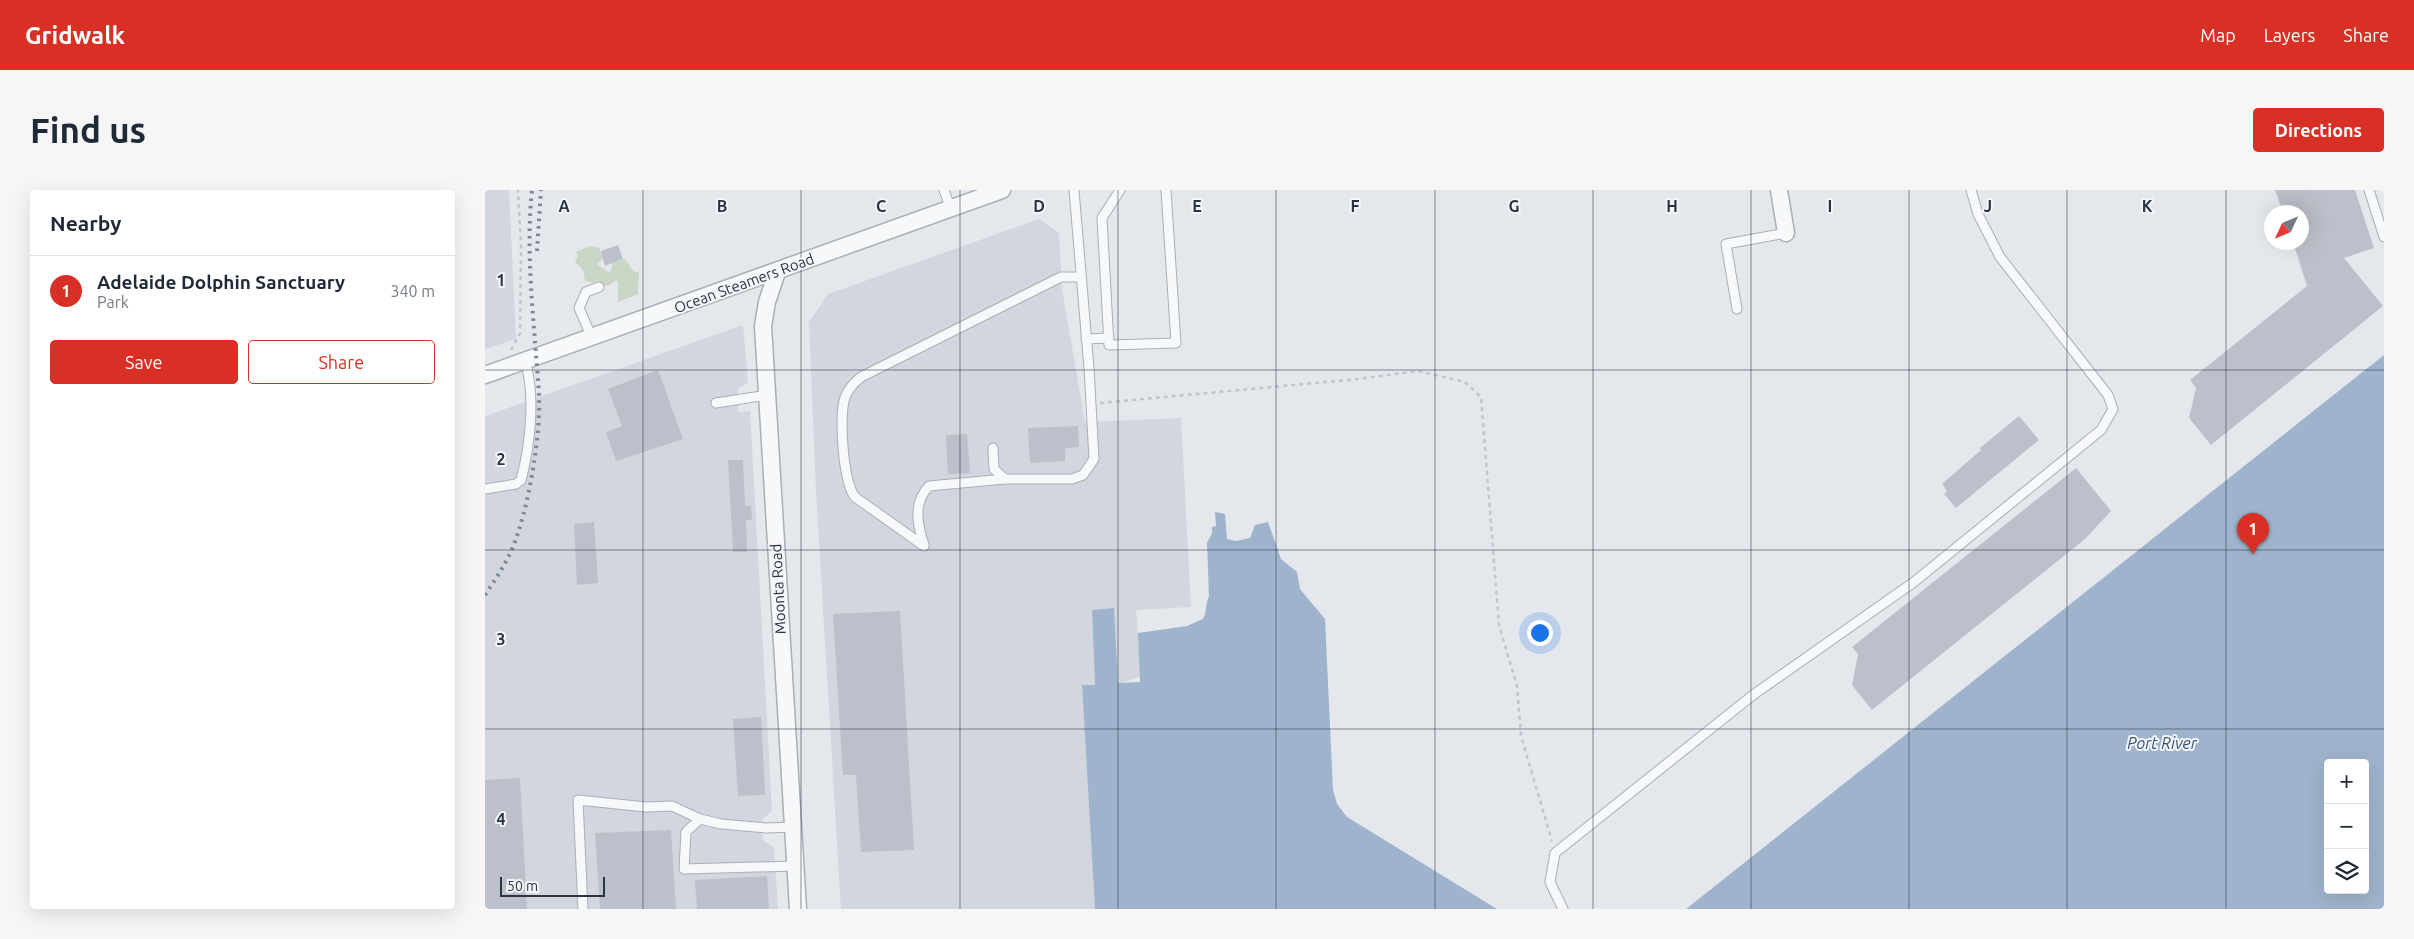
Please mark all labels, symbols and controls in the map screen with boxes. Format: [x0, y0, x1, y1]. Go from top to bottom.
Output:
text: Gridwalk [25, 22, 125, 49]
text: Map [2200, 25, 2236, 45]
text: Layers [2264, 25, 2315, 45]
text: Share [2343, 25, 2389, 45]
button: Directions [2253, 108, 2384, 152]
text: Find us [30, 110, 146, 150]
text: A [558, 197, 570, 215]
text: B [717, 197, 727, 215]
text: C [876, 197, 886, 215]
text: D [1033, 197, 1045, 215]
text: E [1192, 197, 1202, 215]
text: F [1351, 197, 1360, 215]
text: G [1508, 197, 1520, 215]
text: H [1666, 197, 1678, 215]
text: I [1828, 197, 1832, 215]
text: J [1984, 197, 1992, 215]
text: K [2142, 197, 2153, 215]
north arrow [2264, 205, 2309, 250]
text: Nearby [50, 211, 121, 235]
street label: Ocean Steamers Road [672, 250, 816, 316]
text: Adelaide Dolphin Sanctuary [97, 271, 345, 293]
text: 1 [496, 271, 506, 289]
text: 1 [61, 282, 71, 300]
text: 340 m [390, 282, 435, 300]
text: Park [97, 293, 129, 311]
button: Save [50, 340, 238, 384]
button: Share [248, 340, 435, 384]
text: 2 [496, 450, 506, 468]
pin: 1 [2237, 513, 2269, 554]
street label: Moonta Road [767, 543, 789, 635]
your location [1527, 620, 1553, 646]
text: 3 [496, 630, 506, 648]
water label: Port River [2127, 734, 2198, 752]
map controls [2324, 759, 2369, 894]
button: + [2324, 759, 2369, 804]
button: − [2324, 804, 2369, 849]
text: 4 [496, 810, 506, 828]
button: layers [2324, 849, 2369, 894]
scale bar [500, 874, 605, 897]
text: 50 m [507, 878, 538, 894]

